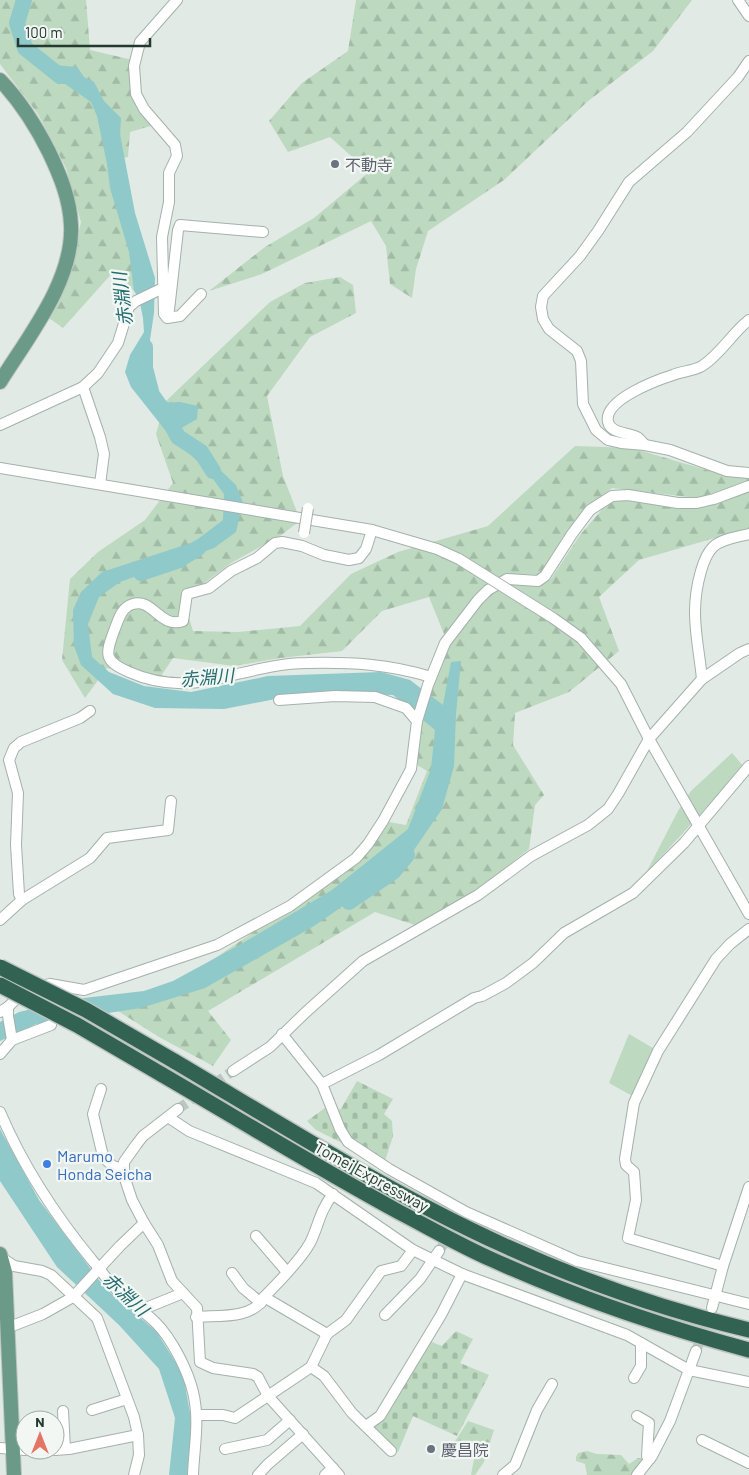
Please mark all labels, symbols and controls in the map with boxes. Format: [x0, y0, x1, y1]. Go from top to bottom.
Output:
scale bar [18, 15, 150, 47]
text: 100 m [25, 23, 63, 41]
place label: 不動寺 [345, 155, 393, 174]
marker: 不動寺 [329, 158, 341, 170]
water label: 赤淵川 [108, 269, 136, 327]
water label: 赤淵川 [179, 664, 237, 690]
street label: Tomei Expressway [312, 1137, 433, 1215]
place label: Marumo Honda Seicha [57, 1146, 152, 1183]
marker: Marumo Honda Seicha [41, 1158, 53, 1170]
water label: 赤淵川 [99, 1268, 155, 1322]
north arrow [15, 1410, 65, 1460]
text: N [35, 1413, 45, 1430]
place label: 慶昌院 [441, 1440, 489, 1459]
marker: 慶昌院 [425, 1443, 437, 1455]

